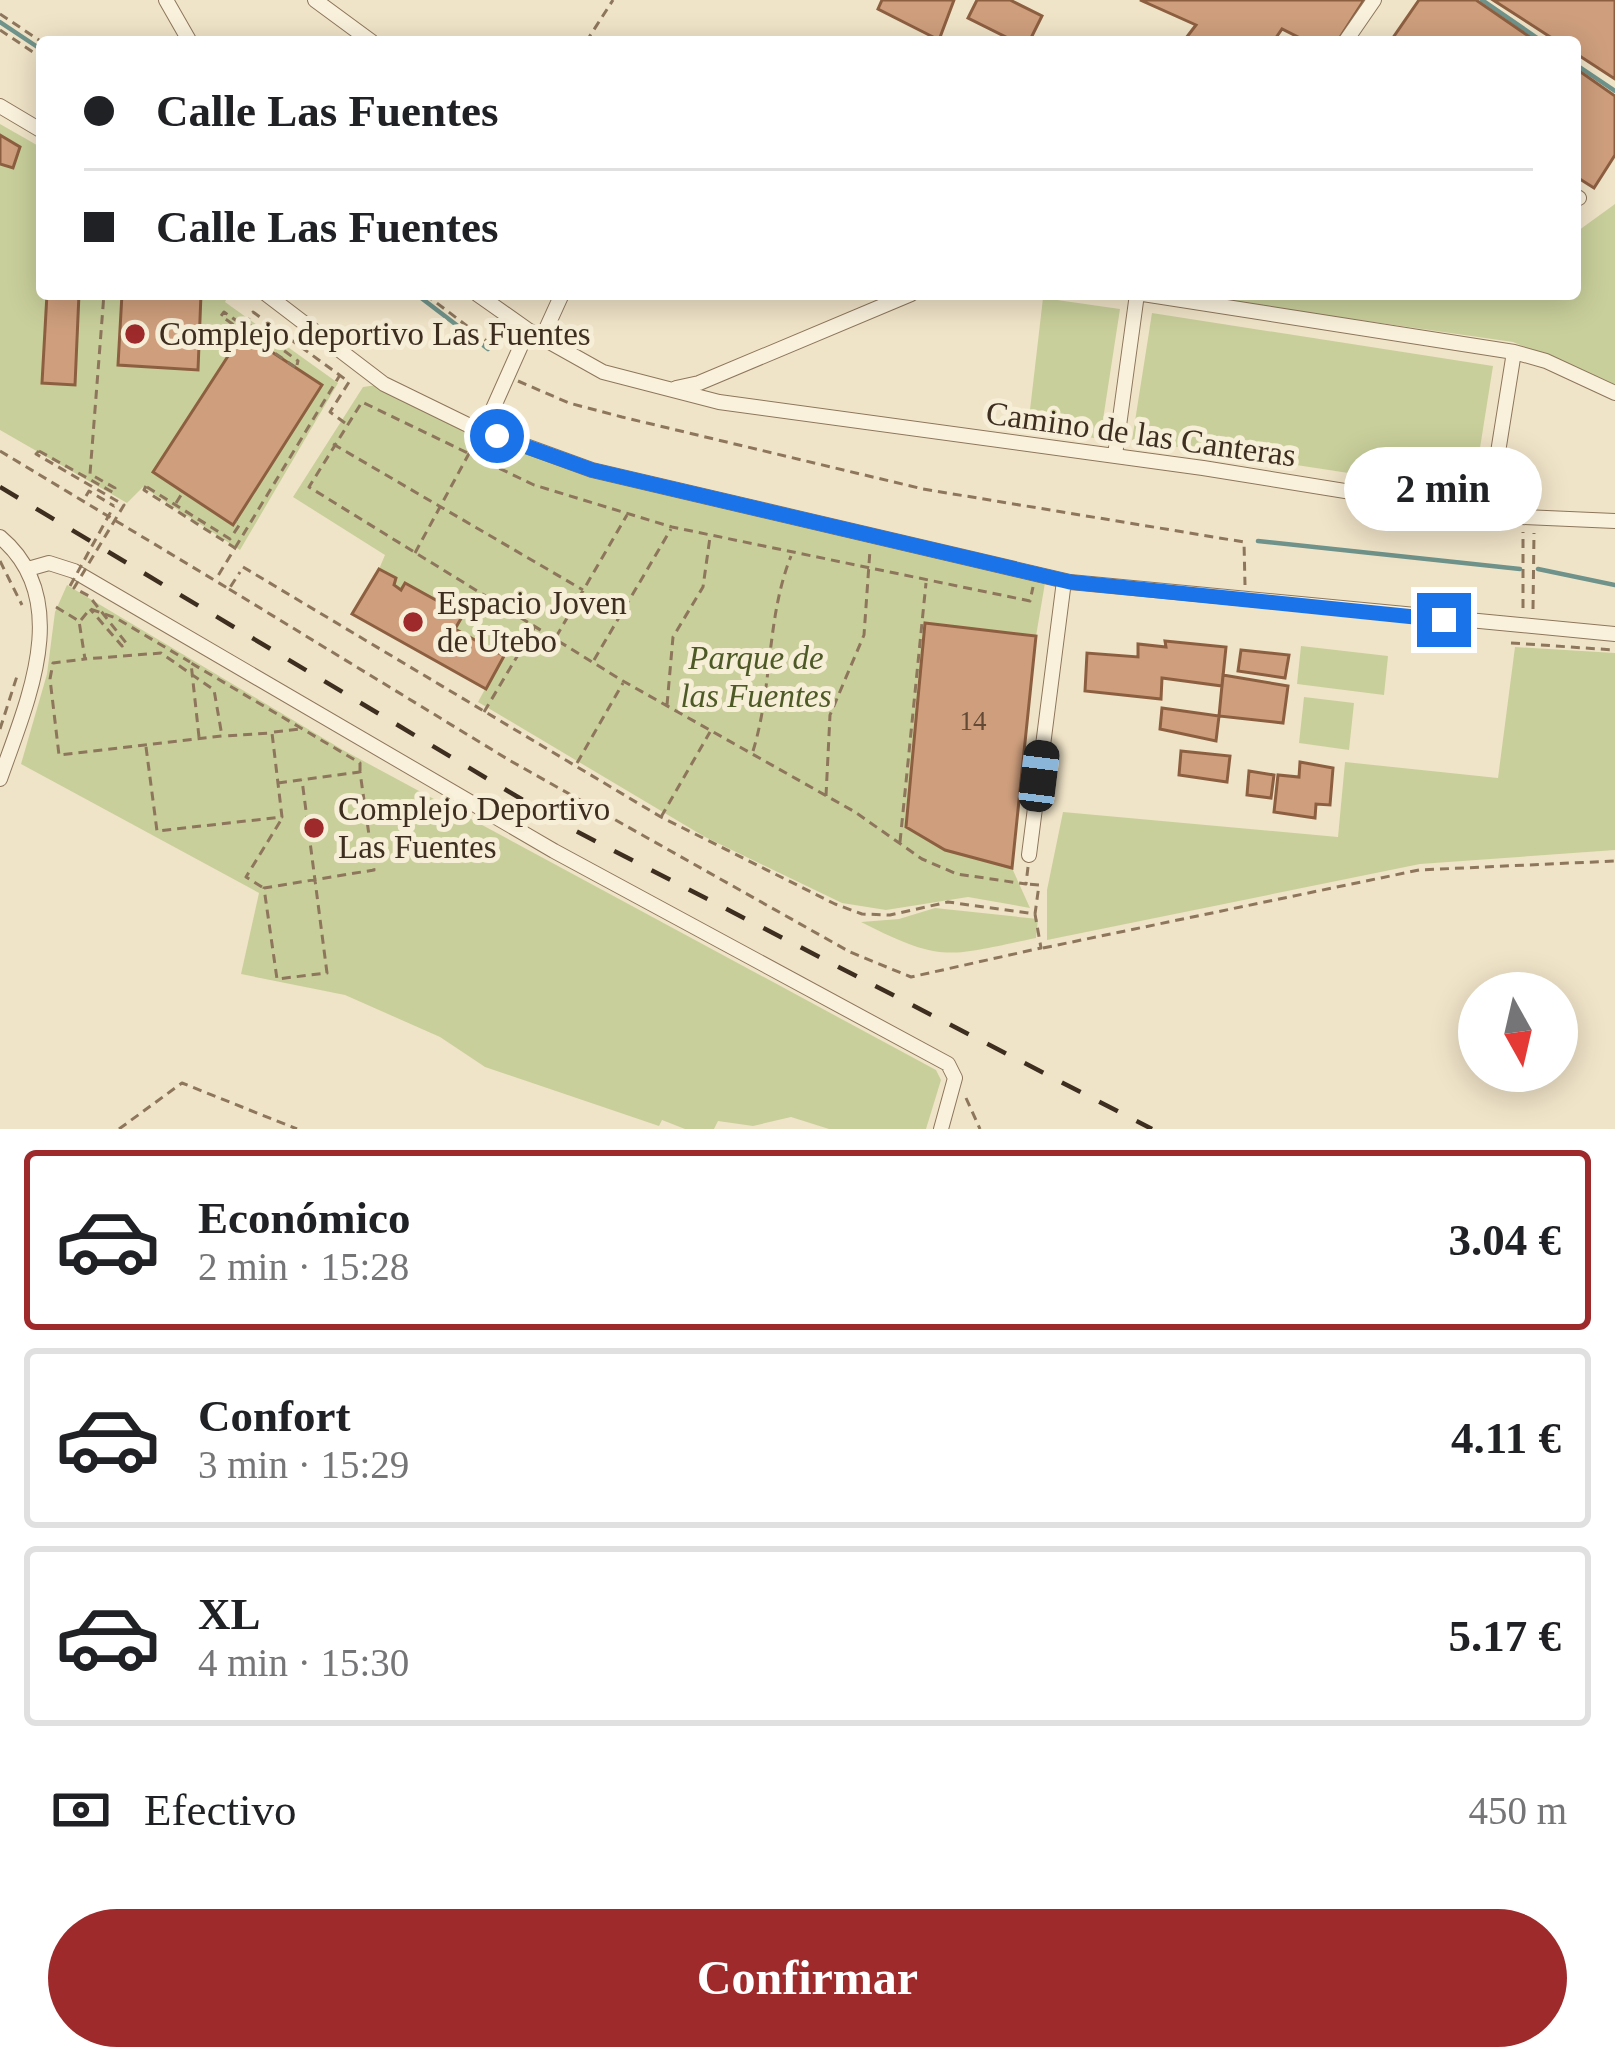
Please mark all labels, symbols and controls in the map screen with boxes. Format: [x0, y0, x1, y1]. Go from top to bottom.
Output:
text: Calle Las Fuentes [156, 86, 499, 136]
text: Calle Las Fuentes [156, 202, 499, 252]
place label: Complejo deportivo Las Fuentes [159, 316, 591, 352]
marker: Complejo deportivo Las Fuentes [122, 321, 148, 347]
street label: Camino de las Canteras [984, 394, 1298, 474]
route start [470, 409, 524, 463]
callout: 2 min [1345, 446, 1543, 530]
text: 2 min [1396, 467, 1490, 510]
place label: Espacio Joven de Utebo [437, 585, 627, 659]
route end [1417, 593, 1471, 647]
marker: Espacio Joven de Utebo [400, 609, 426, 635]
park label: Parque de las Fuentes [680, 640, 832, 714]
house number: 14 [960, 706, 987, 736]
car [1017, 738, 1061, 814]
place label: Complejo Deportivo Las Fuentes [338, 791, 610, 865]
marker: Complejo Deportivo Las Fuentes [301, 815, 327, 841]
north arrow [1458, 972, 1578, 1092]
map controls [1458, 972, 1578, 1092]
icon: car [54, 1186, 162, 1294]
text: Económico [198, 1193, 410, 1243]
text: 3.04 € [1449, 1215, 1561, 1265]
text: 2 min · 15:28 [198, 1245, 409, 1288]
icon: car [54, 1384, 162, 1492]
text: Confort [198, 1391, 350, 1441]
text: 4.11 € [1451, 1413, 1561, 1463]
text: 3 min · 15:29 [198, 1443, 409, 1486]
icon: car [54, 1582, 162, 1690]
text: XL [198, 1589, 261, 1639]
text: 5.17 € [1449, 1611, 1561, 1661]
text: 4 min · 15:30 [198, 1641, 409, 1684]
icon: cash [48, 1777, 114, 1843]
text: Efectivo [144, 1785, 296, 1835]
text: 450 m [1468, 1789, 1567, 1832]
button: Confirmar [48, 1909, 1567, 2047]

